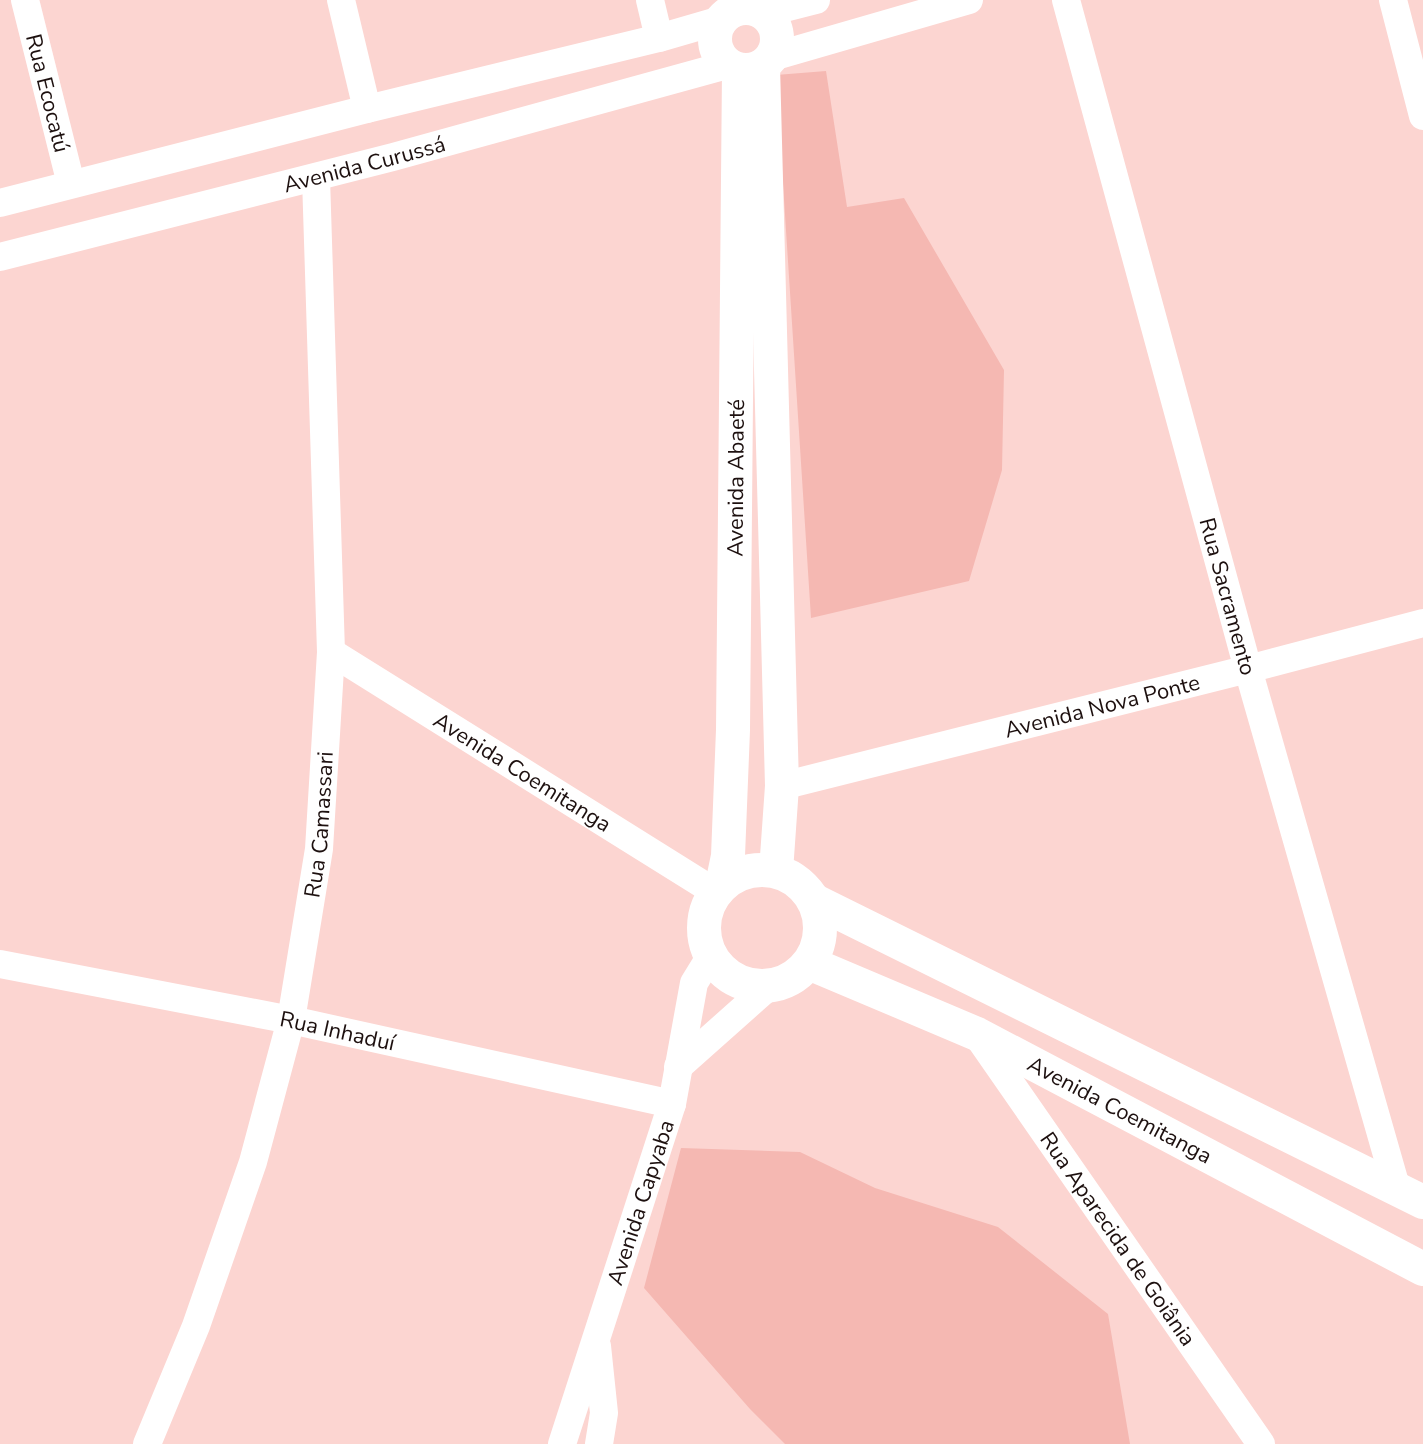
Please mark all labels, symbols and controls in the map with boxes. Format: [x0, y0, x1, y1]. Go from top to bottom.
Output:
street label: Rua Ecocatú [18, 31, 77, 156]
street label: Avenida Curussá [280, 129, 449, 200]
street label: Avenida Abaeté [721, 399, 752, 557]
street label: Rua Sacramento [1192, 514, 1263, 679]
street label: Avenida Nova Ponte [1001, 668, 1203, 746]
street label: Avenida Coemitanga [427, 706, 617, 840]
street label: Rua Camassari [297, 751, 341, 900]
street label: Rua Inhaduí [277, 1004, 400, 1059]
street label: Avenida Coemitanga [1022, 1049, 1217, 1171]
street label: Avenida Capyaba [600, 1116, 682, 1289]
street label: Rua Aparecida de Goiânia [1033, 1126, 1202, 1352]

